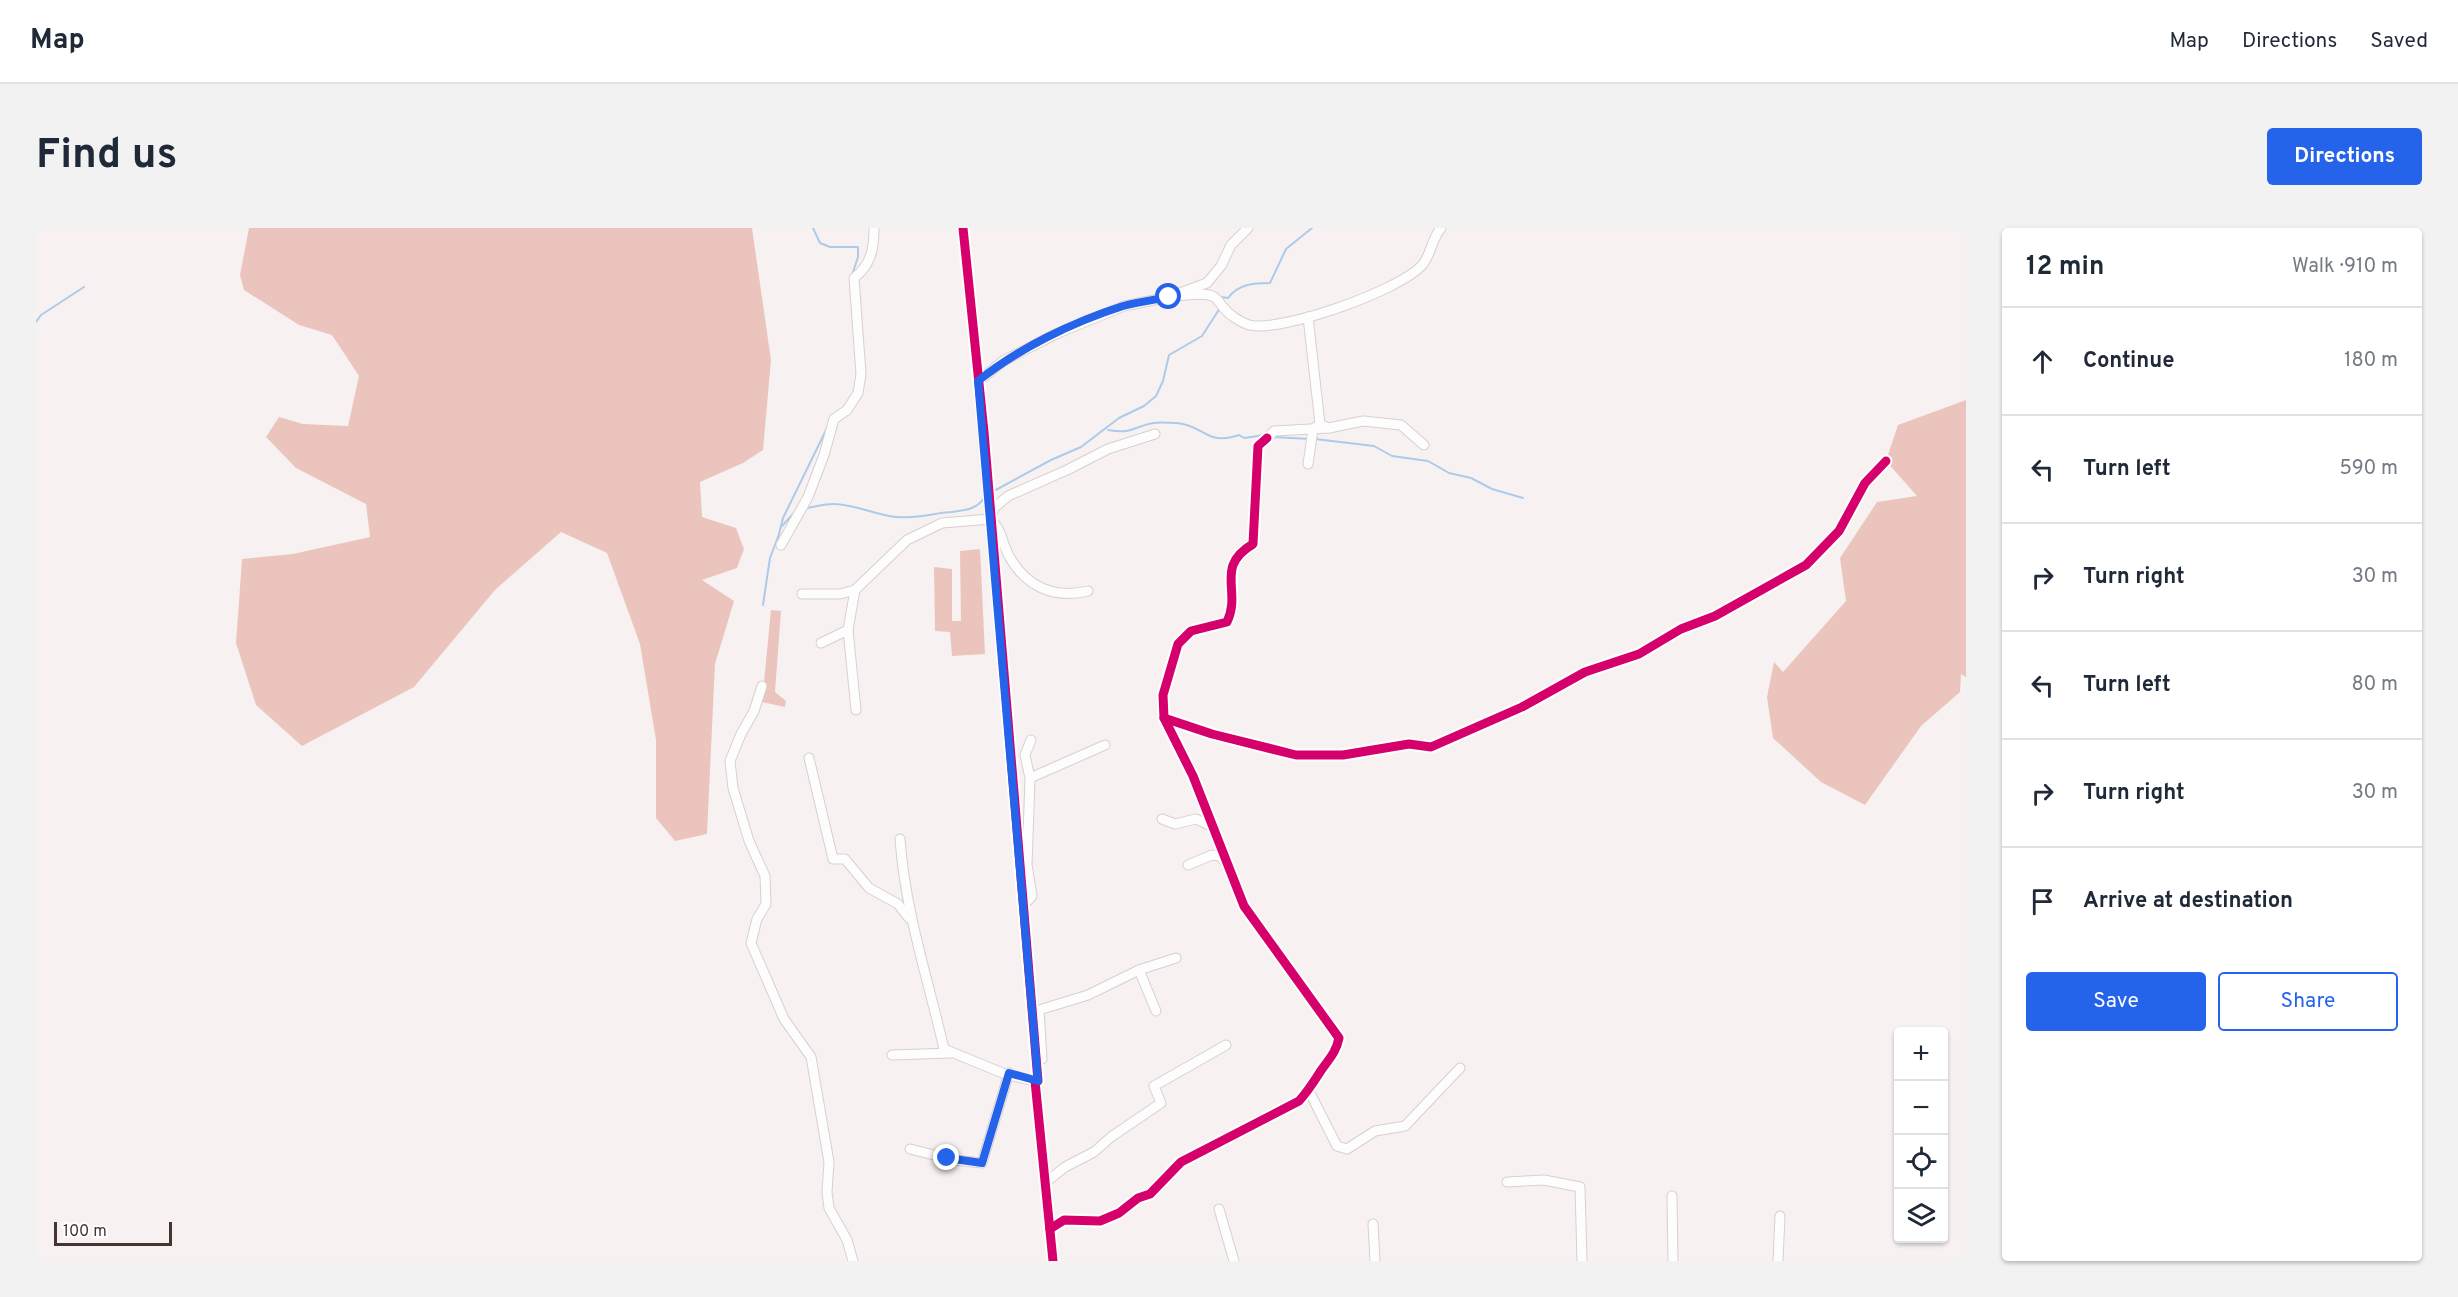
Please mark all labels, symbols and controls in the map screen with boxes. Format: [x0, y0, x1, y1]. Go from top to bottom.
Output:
text: Map [30, 23, 85, 59]
text: Map [2169, 28, 2209, 55]
text: Directions [2242, 28, 2337, 55]
text: Saved [2370, 28, 2428, 55]
button: Directions [2267, 128, 2422, 185]
text: Find us [36, 130, 177, 183]
text: 12 min [2026, 251, 2104, 284]
text: Walk · 910 m [2292, 254, 2398, 280]
route start [1155, 283, 1181, 309]
icon: ahead [2026, 345, 2059, 378]
text: Continue [2083, 348, 2174, 375]
text: 180 m [2344, 348, 2398, 374]
icon: left [2026, 453, 2059, 486]
text: Turn left [2083, 456, 2171, 483]
text: 590 m [2340, 456, 2398, 482]
icon: right [2026, 561, 2059, 594]
text: Turn right [2083, 564, 2185, 591]
text: 30 m [2352, 564, 2398, 590]
icon: left [2026, 669, 2059, 702]
text: Turn left [2083, 672, 2171, 699]
text: 80 m [2352, 672, 2398, 698]
icon: right [2026, 777, 2059, 810]
text: Turn right [2083, 780, 2185, 807]
text: 30 m [2352, 780, 2398, 806]
icon: arrive [2026, 885, 2059, 918]
text: Arrive at destination [2083, 888, 2293, 915]
button: Save [2026, 972, 2206, 1031]
button: Share [2218, 972, 2398, 1031]
map controls [1894, 1027, 1948, 1243]
button: + [1894, 1027, 1948, 1081]
button: − [1894, 1081, 1948, 1135]
button: locate [1894, 1135, 1948, 1189]
route end [933, 1144, 959, 1170]
button: layers [1894, 1189, 1948, 1243]
scale bar [54, 1219, 172, 1246]
text: 100 m [63, 1222, 107, 1242]

